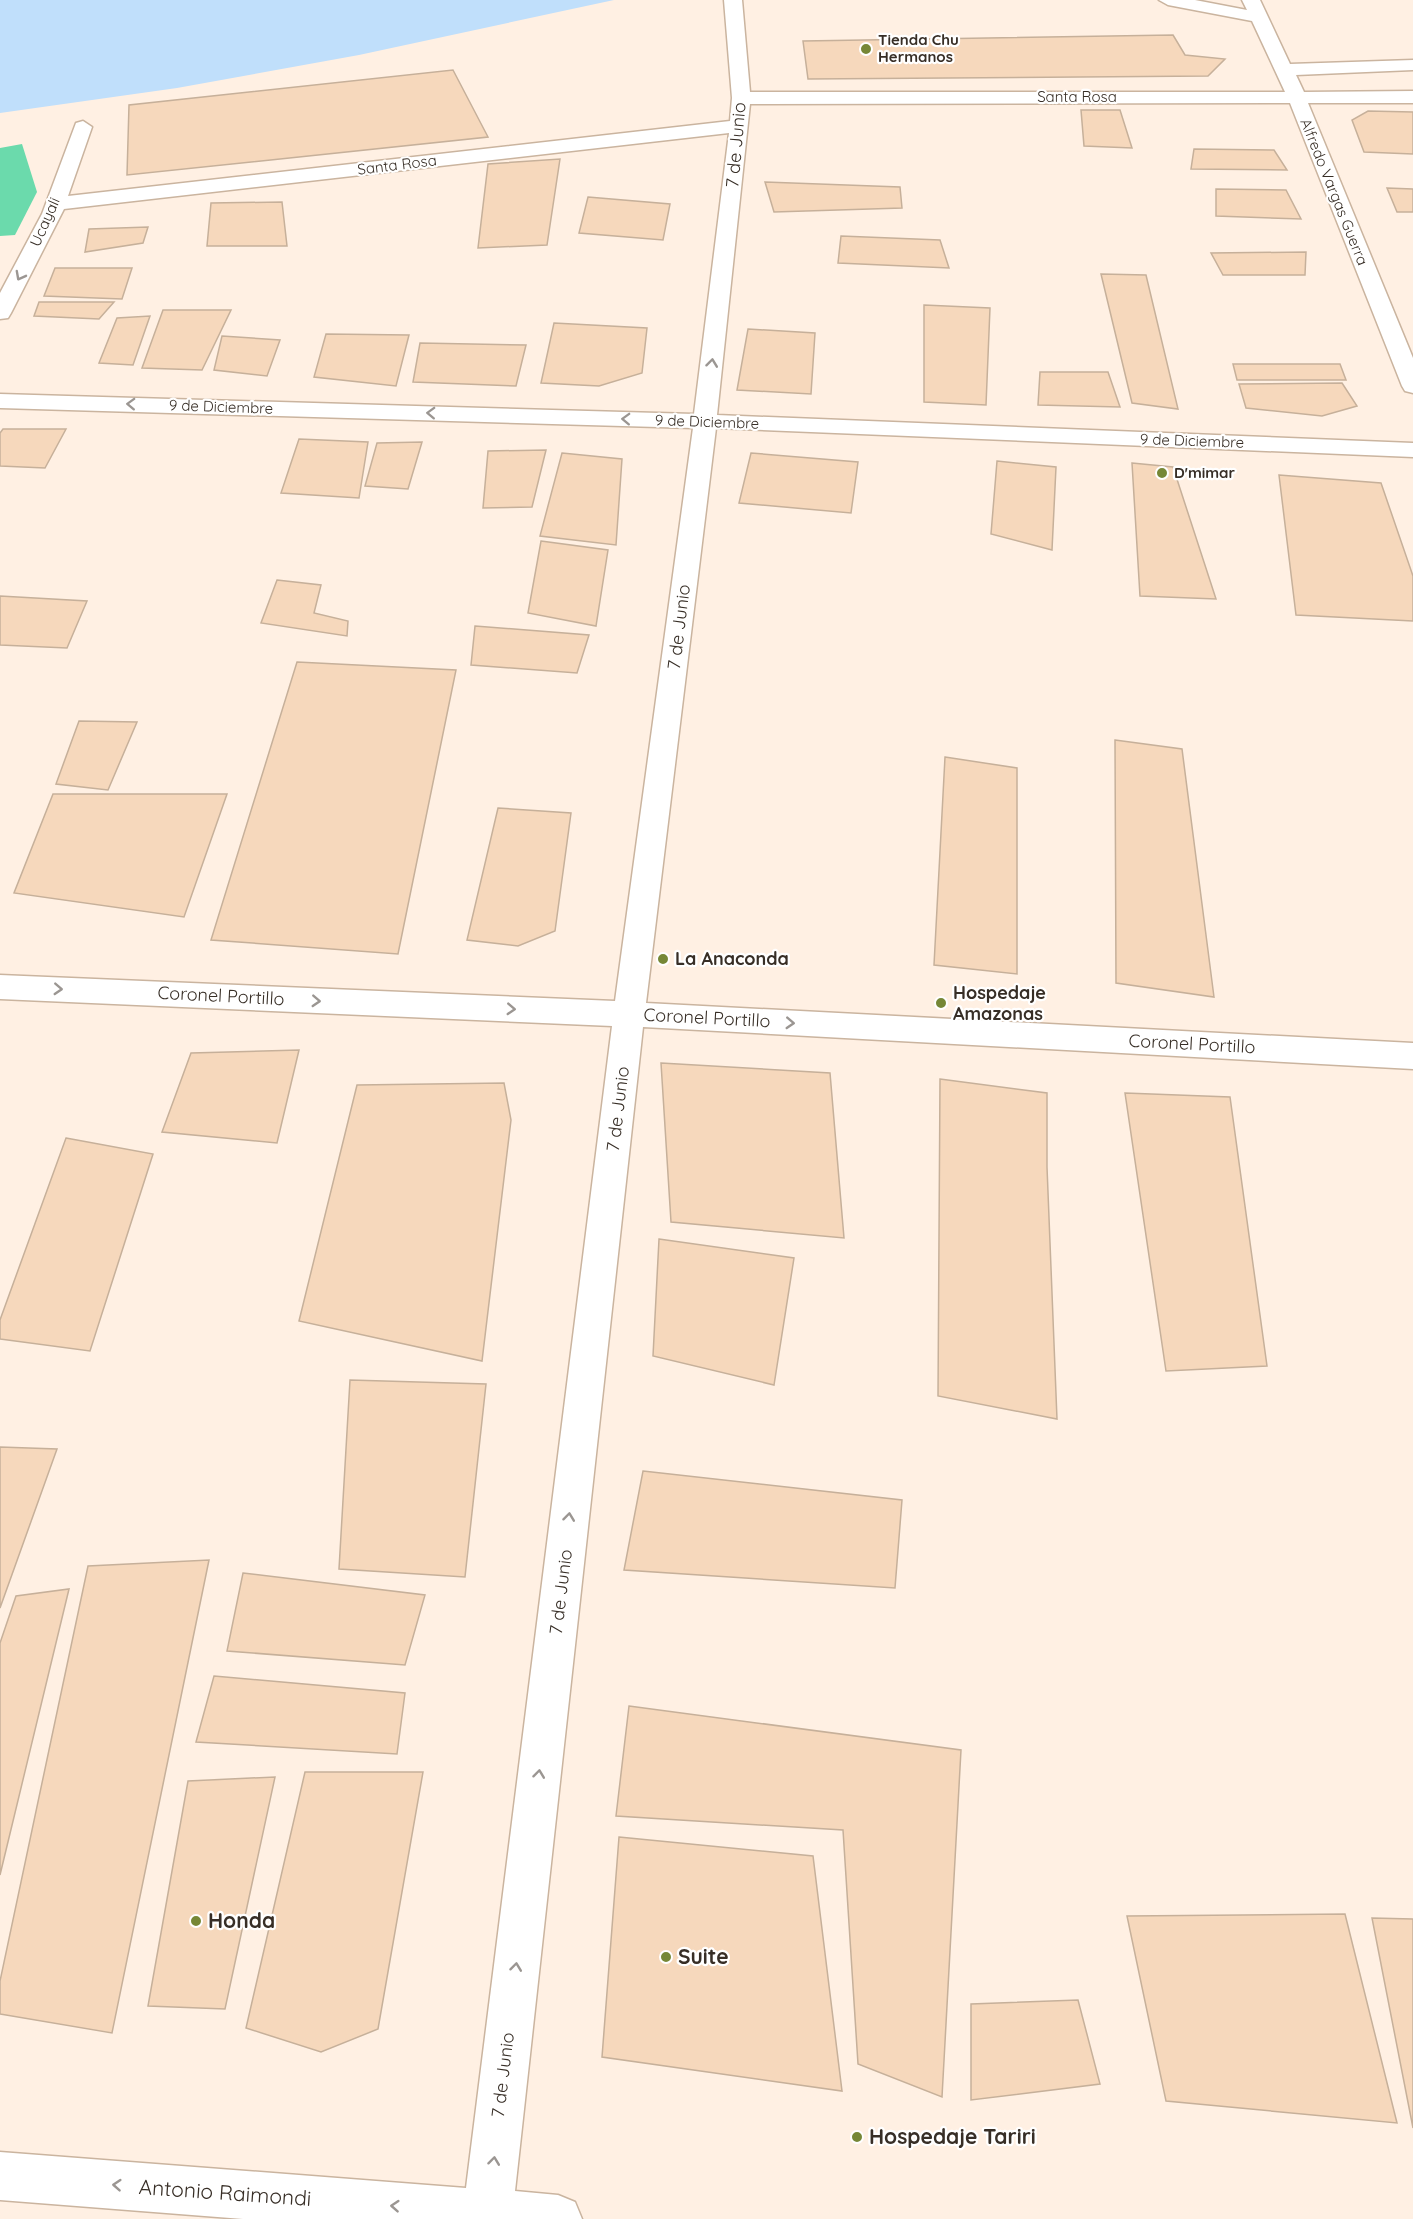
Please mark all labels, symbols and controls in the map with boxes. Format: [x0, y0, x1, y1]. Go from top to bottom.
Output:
place label: Tienda Chu Hermanos [878, 30, 959, 66]
marker: Tienda Chu Hermanos [859, 42, 873, 56]
street label: Santa Rosa [1037, 87, 1117, 106]
street label: 7 de Junio [720, 101, 751, 189]
street label: Alfredo Vargas Guerra [1296, 116, 1373, 268]
street label: Santa Rosa [356, 150, 438, 179]
street label: Ucayali [25, 194, 64, 249]
one-way arrow [16, 269, 27, 280]
one-way arrow [705, 359, 718, 368]
street label: 9 de Diciembre [169, 395, 273, 418]
one-way arrow [126, 398, 135, 411]
one-way arrow [426, 407, 435, 420]
street label: 9 de Diciembre [655, 410, 759, 433]
one-way arrow [621, 413, 630, 425]
street label: 9 de Diciembre [1140, 429, 1244, 452]
place label: D'mimar [1174, 463, 1236, 482]
marker: D'mimar [1155, 466, 1169, 480]
street label: 7 de Junio [662, 583, 695, 671]
place label: La Anaconda [675, 947, 789, 970]
marker: La Anaconda [656, 952, 670, 966]
street label: Coronel Portillo [157, 981, 285, 1010]
place label: Hospedaje Amazonas [953, 981, 1046, 1025]
one-way arrow [54, 983, 63, 996]
one-way arrow [312, 994, 321, 1007]
marker: Hospedaje Amazonas [934, 996, 948, 1010]
one-way arrow [507, 1003, 516, 1016]
street label: Coronel Portillo [643, 1003, 771, 1032]
one-way arrow [785, 1016, 794, 1029]
street label: Coronel Portillo [1128, 1029, 1256, 1058]
street label: 7 de Junio [601, 1065, 634, 1153]
one-way arrow [563, 1513, 575, 1522]
street label: 7 de Junio [544, 1548, 577, 1636]
one-way arrow [532, 1769, 545, 1778]
place label: Honda [208, 1907, 275, 1933]
marker: Honda [189, 1914, 203, 1928]
place label: Suite [678, 1943, 729, 1969]
marker: Suite [659, 1950, 673, 1964]
one-way arrow [509, 1963, 522, 1972]
street label: 7 de Junio [486, 2031, 519, 2119]
place label: Hospedaje Tariri [869, 2123, 1036, 2149]
marker: Hospedaje Tariri [850, 2130, 864, 2144]
one-way arrow [487, 2156, 499, 2165]
street label: Antonio Raimondi [138, 2173, 312, 2211]
one-way arrow [112, 2179, 122, 2192]
one-way arrow [391, 2200, 400, 2213]

